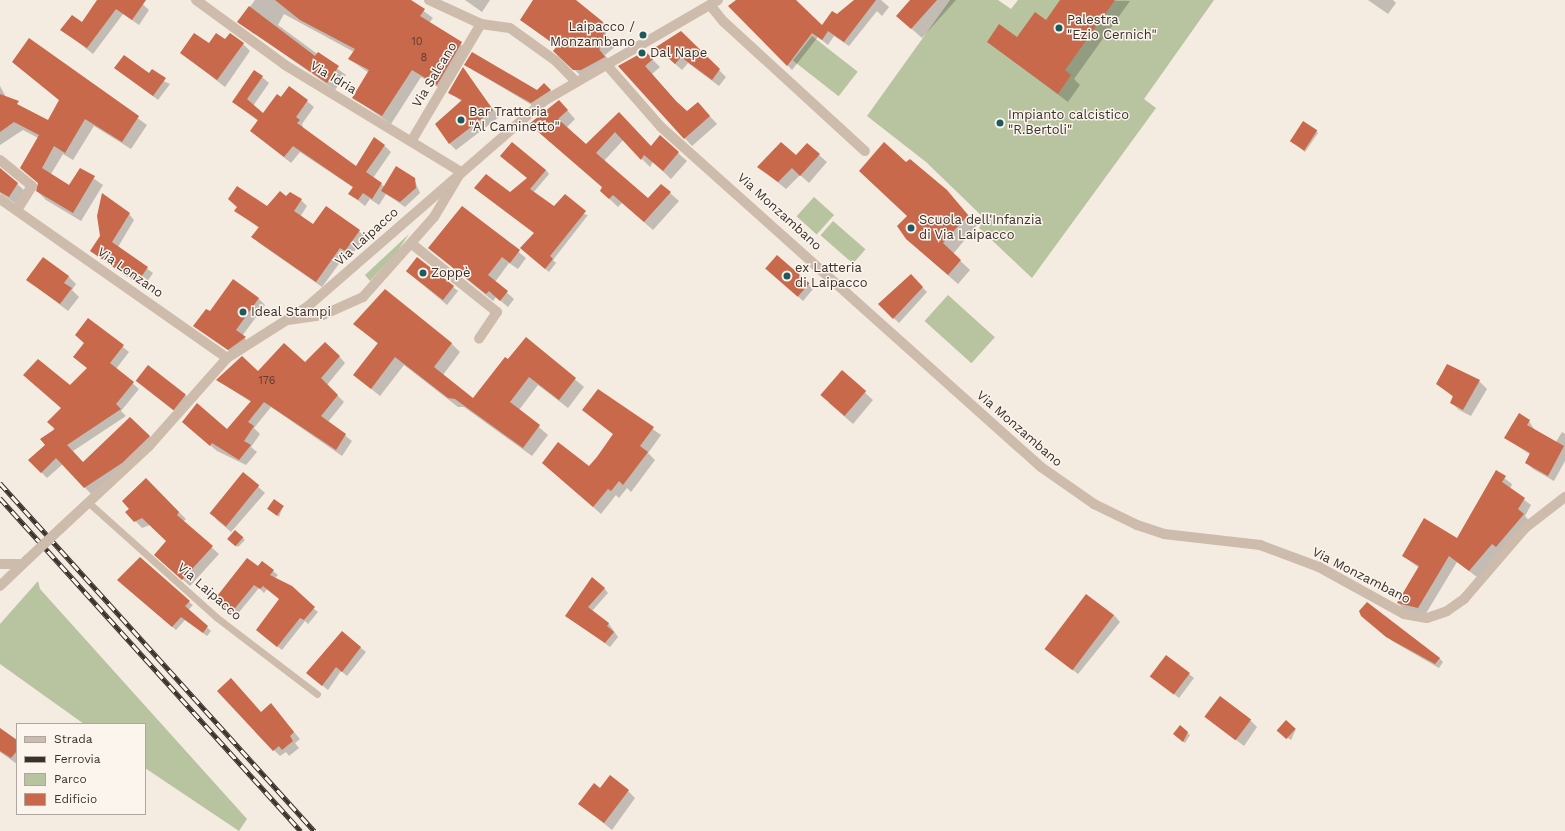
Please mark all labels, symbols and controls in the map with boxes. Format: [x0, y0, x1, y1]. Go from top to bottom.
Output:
place label: Palestra "Ezio Cernich" [1067, 13, 1157, 44]
place label: Laipacco / Monzambano [550, 20, 635, 51]
marker: Palestra "Ezio Cernich" [1054, 23, 1064, 33]
marker: Laipacco / Monzambano [638, 30, 648, 40]
house number: 10 [411, 35, 423, 49]
street label: Via Salcano [409, 39, 461, 111]
place label: Dal Nape [650, 45, 708, 61]
marker: Dal Nape [637, 48, 647, 58]
house number: 8 [421, 51, 427, 65]
street label: Via Idria [307, 58, 359, 98]
place label: Bar Trattoria "Al Caminetto" [469, 105, 560, 136]
place label: Impianto calcistico "R.Bertoli" [1008, 108, 1129, 139]
marker: Bar Trattoria "Al Caminetto" [456, 115, 466, 125]
marker: Impianto calcistico "R.Bertoli" [995, 118, 1005, 128]
street label: Via Monzambano [733, 170, 825, 254]
street label: Via Laipacco [332, 204, 402, 270]
place label: Scuola dell'Infanzia di Via Laipacco [919, 213, 1042, 244]
marker: Scuola dell'Infanzia di Via Laipacco [906, 223, 916, 233]
street label: Via Lonzano [94, 244, 166, 302]
place label: ex Latteria di Laipacco [795, 261, 868, 292]
place label: Zoppè [431, 265, 470, 281]
marker: Zoppè [418, 268, 428, 278]
marker: ex Latteria di Laipacco [782, 271, 792, 281]
place label: Ideal Stampi [251, 304, 331, 320]
marker: Ideal Stampi [238, 307, 248, 317]
house number: 176 [259, 374, 275, 388]
street label: Via Monzambano [973, 388, 1065, 470]
street label: Via Monzambano [1309, 544, 1413, 608]
street label: Via Laipacco [174, 560, 244, 624]
legend [16, 723, 146, 815]
text: Strada [54, 732, 93, 746]
text: Ferrovia [54, 752, 101, 766]
text: Parco [54, 772, 87, 786]
text: Edificio [54, 792, 97, 806]

